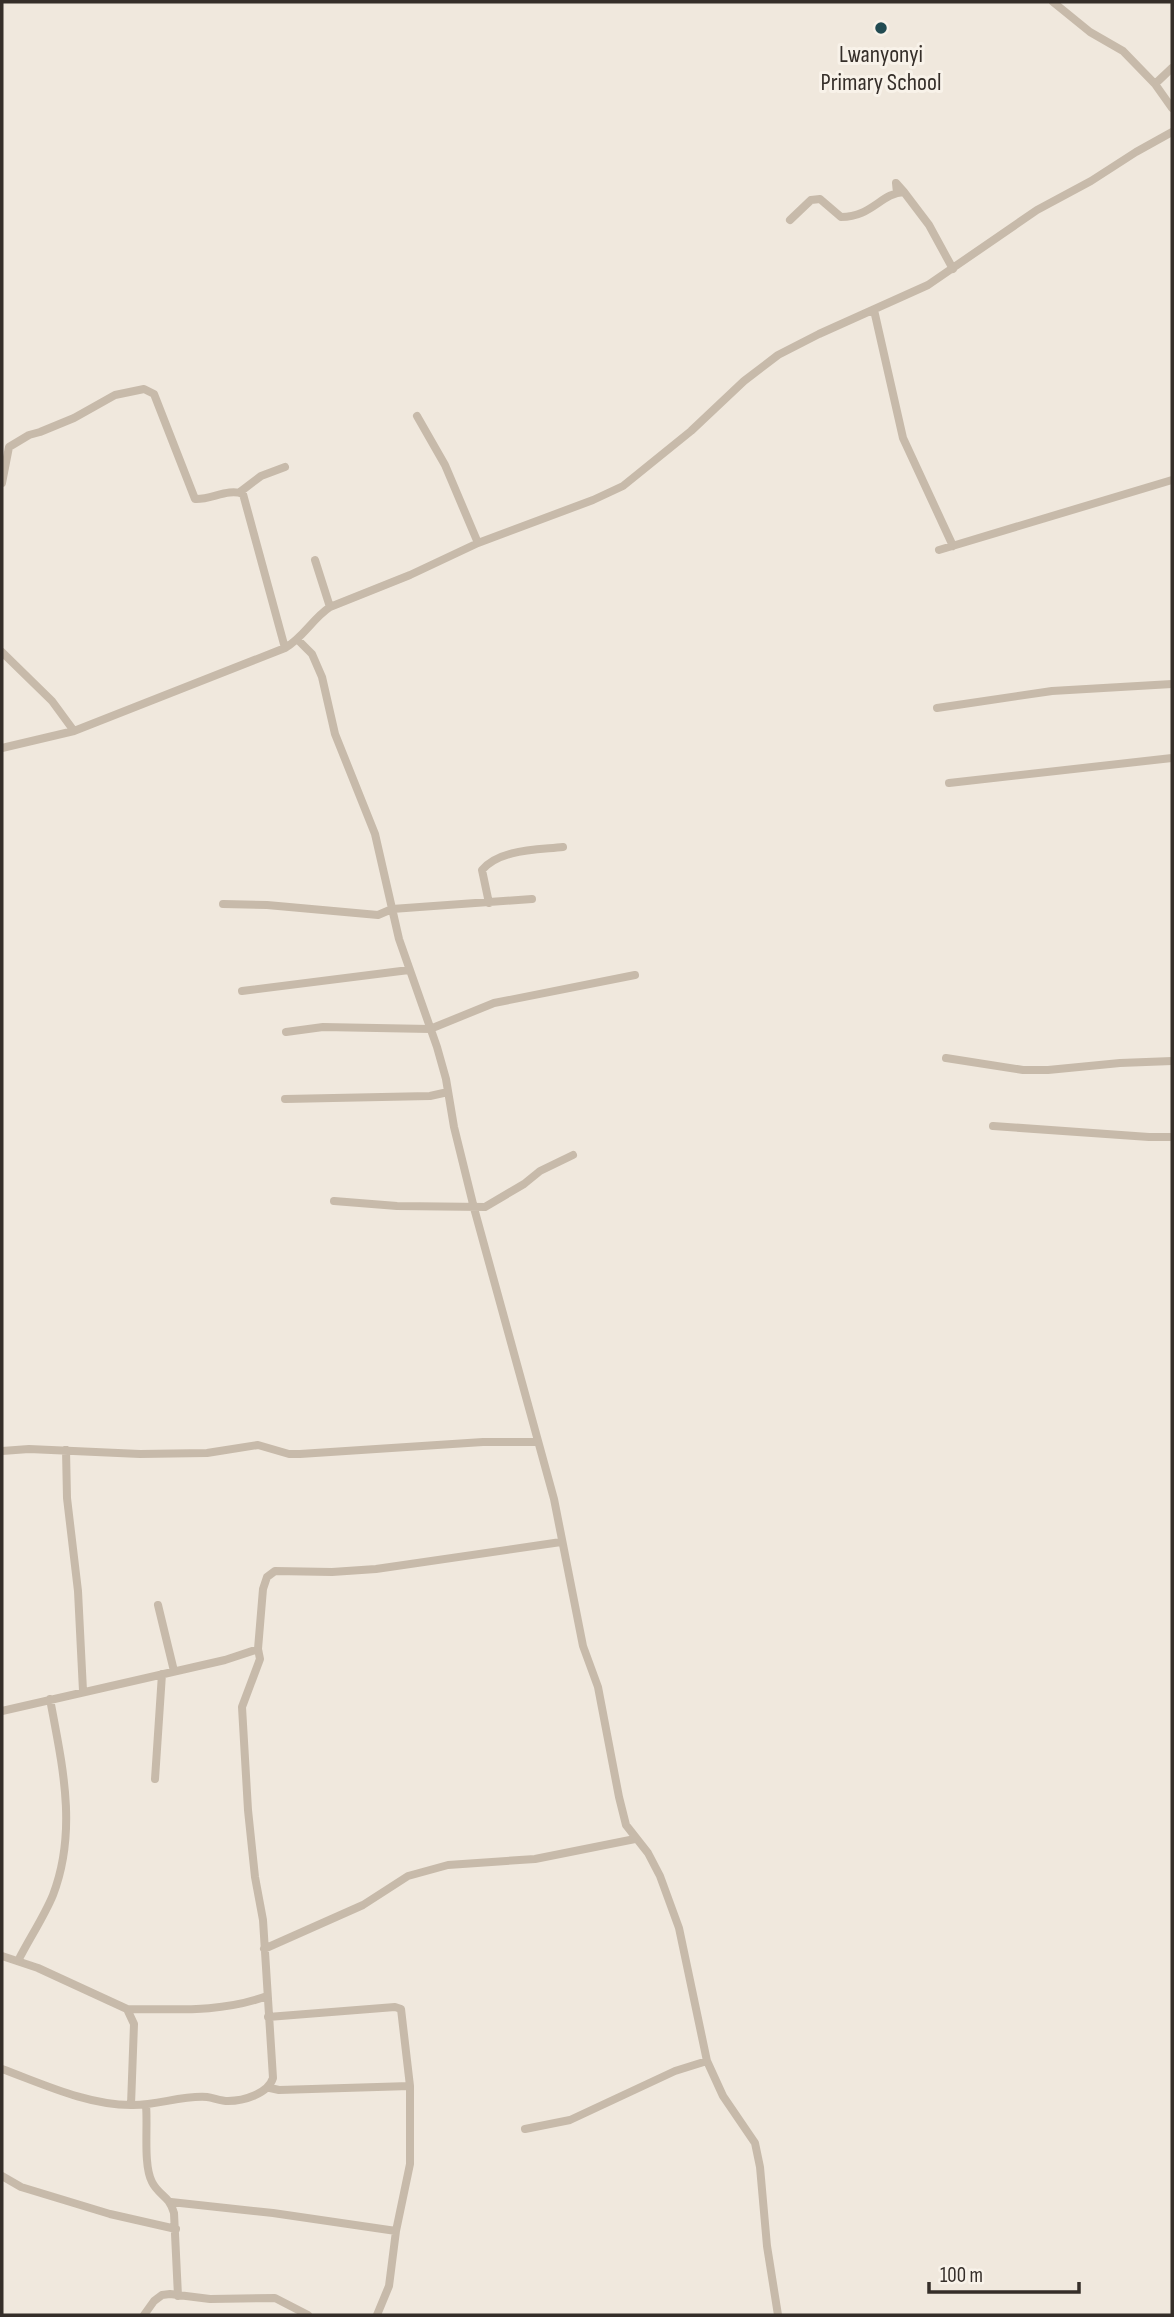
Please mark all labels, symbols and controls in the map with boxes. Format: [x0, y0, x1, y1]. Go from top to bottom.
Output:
marker: Lwanyonyi Primary School [873, 20, 889, 36]
place label: Lwanyonyi Primary School [821, 40, 941, 97]
scale bar [929, 2250, 1080, 2294]
text: 100 m [940, 2263, 983, 2288]

